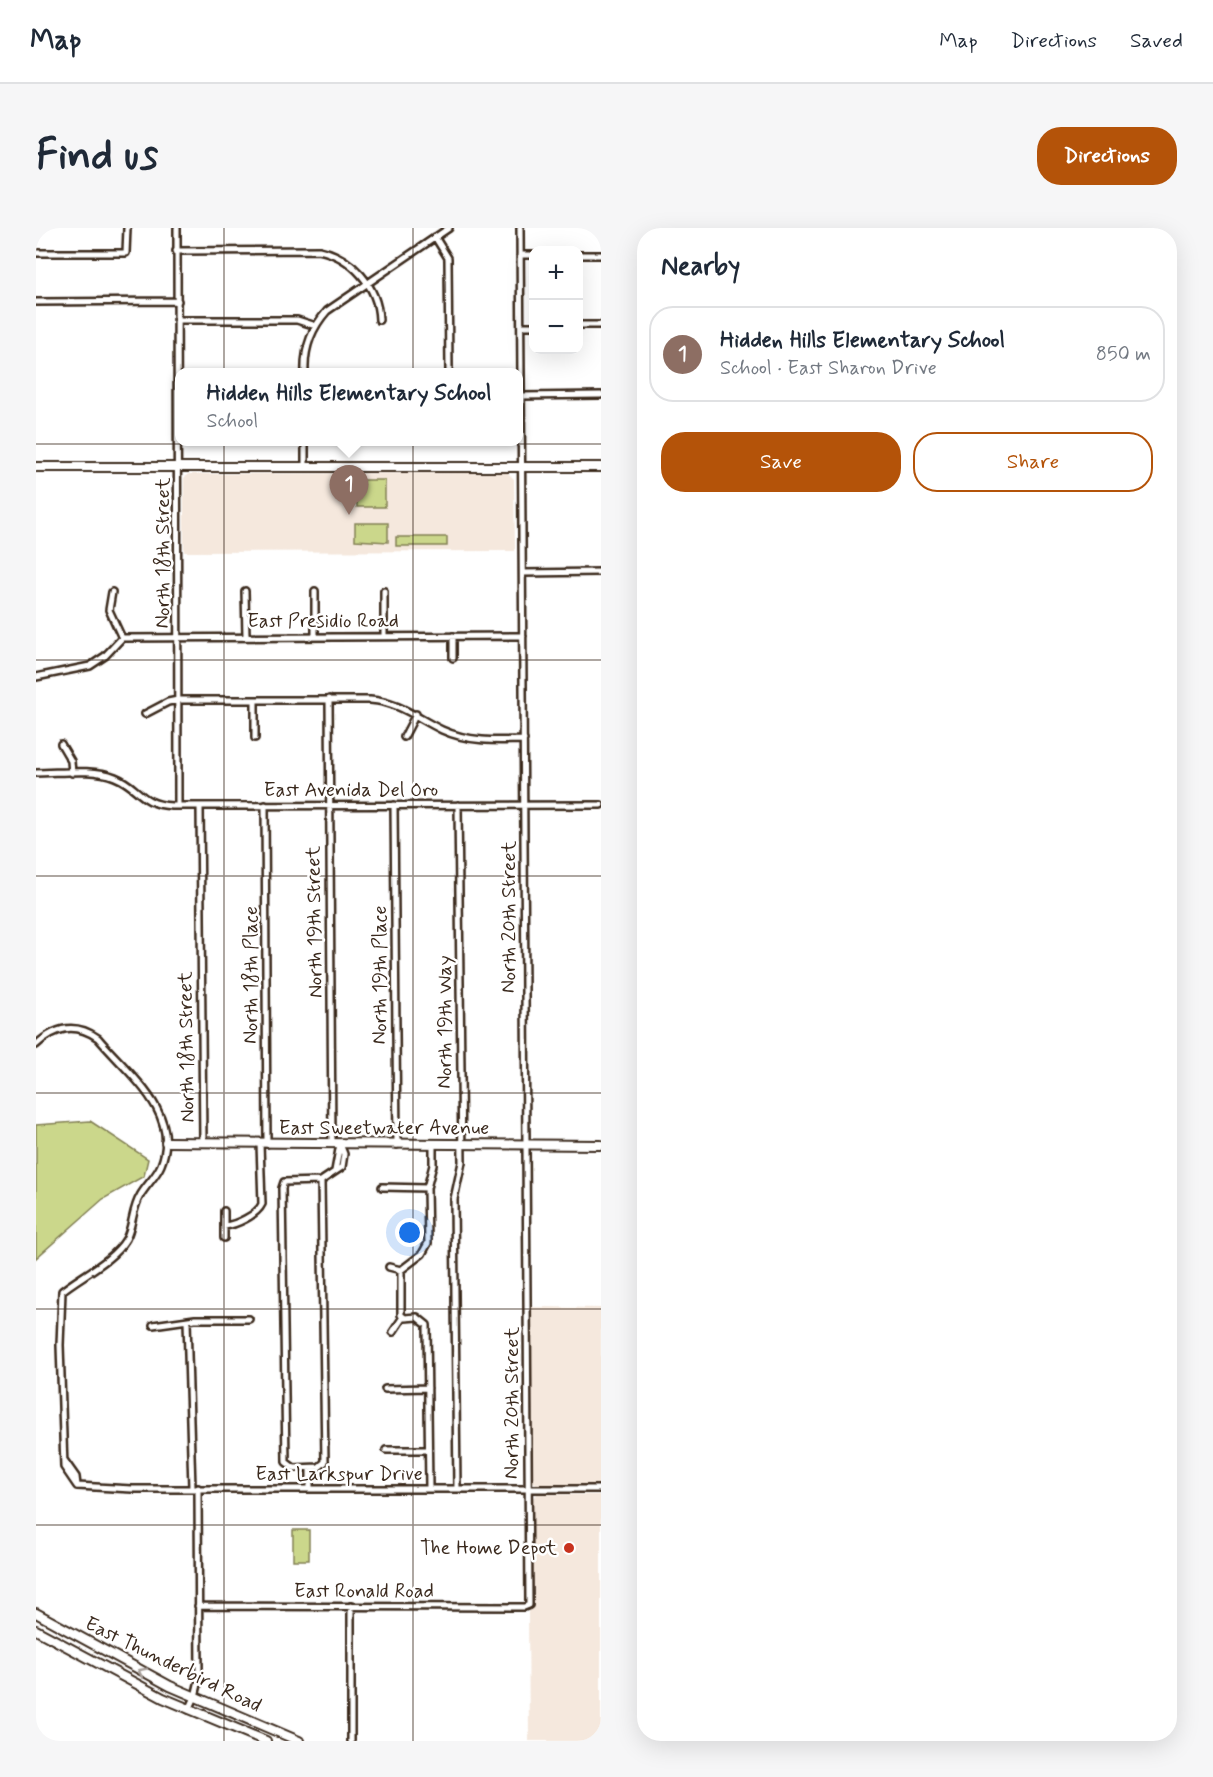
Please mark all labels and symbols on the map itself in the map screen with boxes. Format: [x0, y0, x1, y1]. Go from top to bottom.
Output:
pin: 1 [330, 466, 368, 515]
street label: North 18th Street [150, 477, 177, 629]
street label: East Presidio Road [247, 608, 399, 635]
street label: East Avenida Del Oro [264, 777, 438, 804]
street label: North 20th Street [496, 840, 523, 993]
street label: North 19th Street [300, 845, 330, 998]
street label: North 18th Place [238, 906, 265, 1044]
street label: North 19th Place [367, 906, 394, 1044]
street label: North 19th Way [432, 955, 459, 1089]
street label: North 18th Street [172, 971, 202, 1123]
street label: East Sweetwater Avenue [279, 1115, 489, 1142]
your location [395, 1218, 424, 1247]
street label: North 20th Street [499, 1326, 526, 1479]
street label: East Larkspur Drive [255, 1461, 423, 1488]
place label: The Home Depot [420, 1535, 557, 1562]
marker: The Home Depot [562, 1541, 576, 1555]
street label: East Ronald Road [294, 1578, 434, 1605]
street label: East Thunderbird Road [80, 1611, 266, 1719]
one-way arrow [138, 1668, 149, 1679]

